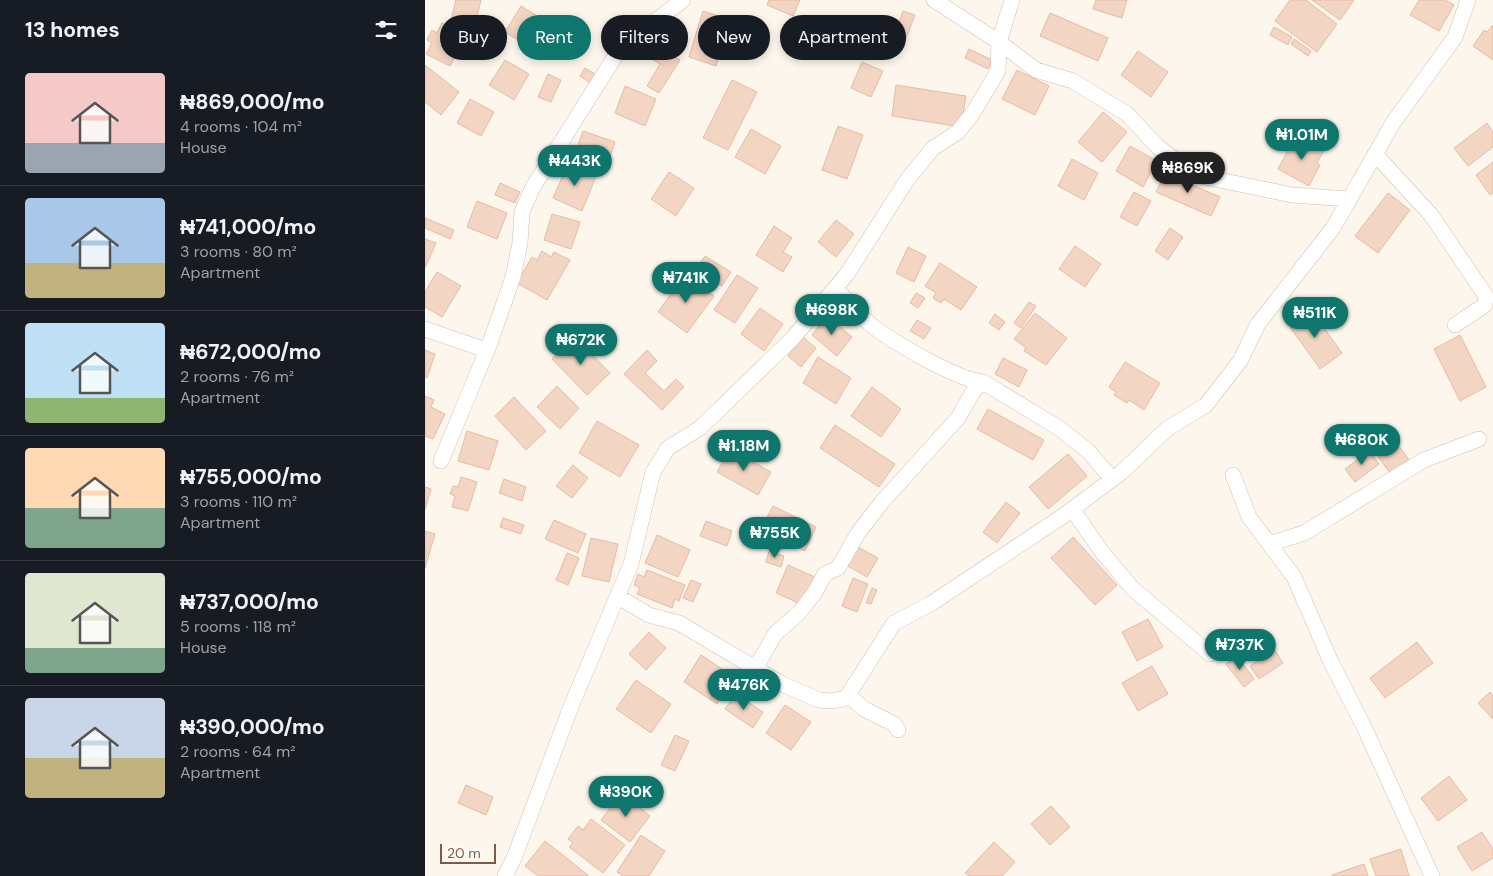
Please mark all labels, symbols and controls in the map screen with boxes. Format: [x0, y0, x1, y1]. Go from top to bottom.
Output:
chip: Buy [440, 15, 507, 60]
chip: Rent [517, 15, 591, 60]
chip: Filters [601, 15, 688, 60]
chip: New [698, 15, 770, 60]
chip: Apartment [780, 15, 906, 60]
text: 13 homes [25, 16, 120, 44]
icon: filters [372, 16, 400, 44]
text: ₦869,000/mo [180, 88, 325, 116]
icon: home [65, 93, 125, 153]
text: 4 rooms · 104 m² [180, 116, 302, 137]
pin: ₦1.01M [1261, 119, 1343, 161]
text: ₦1.01M [1276, 124, 1328, 145]
text: House [180, 137, 227, 158]
pin: ₦443K [540, 144, 610, 187]
text: ₦443K [549, 150, 601, 171]
pin: ₦869K [1153, 152, 1223, 194]
text: ₦869K [1162, 157, 1214, 178]
text: ₦741,000/mo [180, 213, 316, 241]
icon: home [65, 218, 125, 278]
text: 3 rooms · 80 m² [180, 241, 297, 262]
text: Apartment [180, 262, 260, 283]
pin: ₦741K [651, 262, 721, 304]
text: ₦741K [663, 267, 709, 288]
pin: ₦698K [797, 294, 867, 336]
pin: ₦511K [1280, 296, 1350, 339]
text: ₦698K [806, 299, 858, 320]
text: ₦511K [1293, 302, 1337, 323]
pin: ₦672K [546, 324, 616, 366]
text: ₦672K [556, 329, 606, 350]
text: ₦672,000/mo [180, 338, 321, 366]
icon: home [65, 343, 125, 403]
text: 2 rooms · 76 m² [180, 366, 294, 387]
text: Apartment [180, 387, 260, 408]
pin: ₦680K [1327, 424, 1397, 466]
text: ₦680K [1335, 429, 1389, 450]
pin: ₦1.18M [703, 430, 785, 472]
text: ₦1.18M [718, 435, 770, 456]
text: ₦755,000/mo [180, 463, 322, 491]
icon: home [65, 468, 125, 528]
text: 3 rooms · 110 m² [180, 491, 297, 512]
text: Apartment [180, 512, 260, 533]
pin: ₦755K [740, 516, 810, 559]
text: ₦755K [750, 522, 800, 543]
text: ₦737,000/mo [180, 588, 319, 616]
icon: home [65, 593, 125, 653]
text: 5 rooms · 118 m² [180, 616, 296, 637]
pin: ₦737K [1205, 628, 1275, 671]
text: ₦737K [1216, 634, 1264, 655]
text: House [180, 637, 227, 658]
pin: ₦476K [709, 668, 779, 711]
text: ₦476K [719, 674, 769, 695]
text: ₦390,000/mo [180, 713, 325, 741]
icon: home [65, 718, 125, 778]
text: 2 rooms · 64 m² [180, 741, 296, 762]
text: Apartment [180, 762, 260, 783]
pin: ₦390K [591, 776, 661, 818]
text: ₦390K [600, 781, 652, 802]
scale bar [440, 841, 496, 864]
text: 20 m [447, 844, 481, 862]

